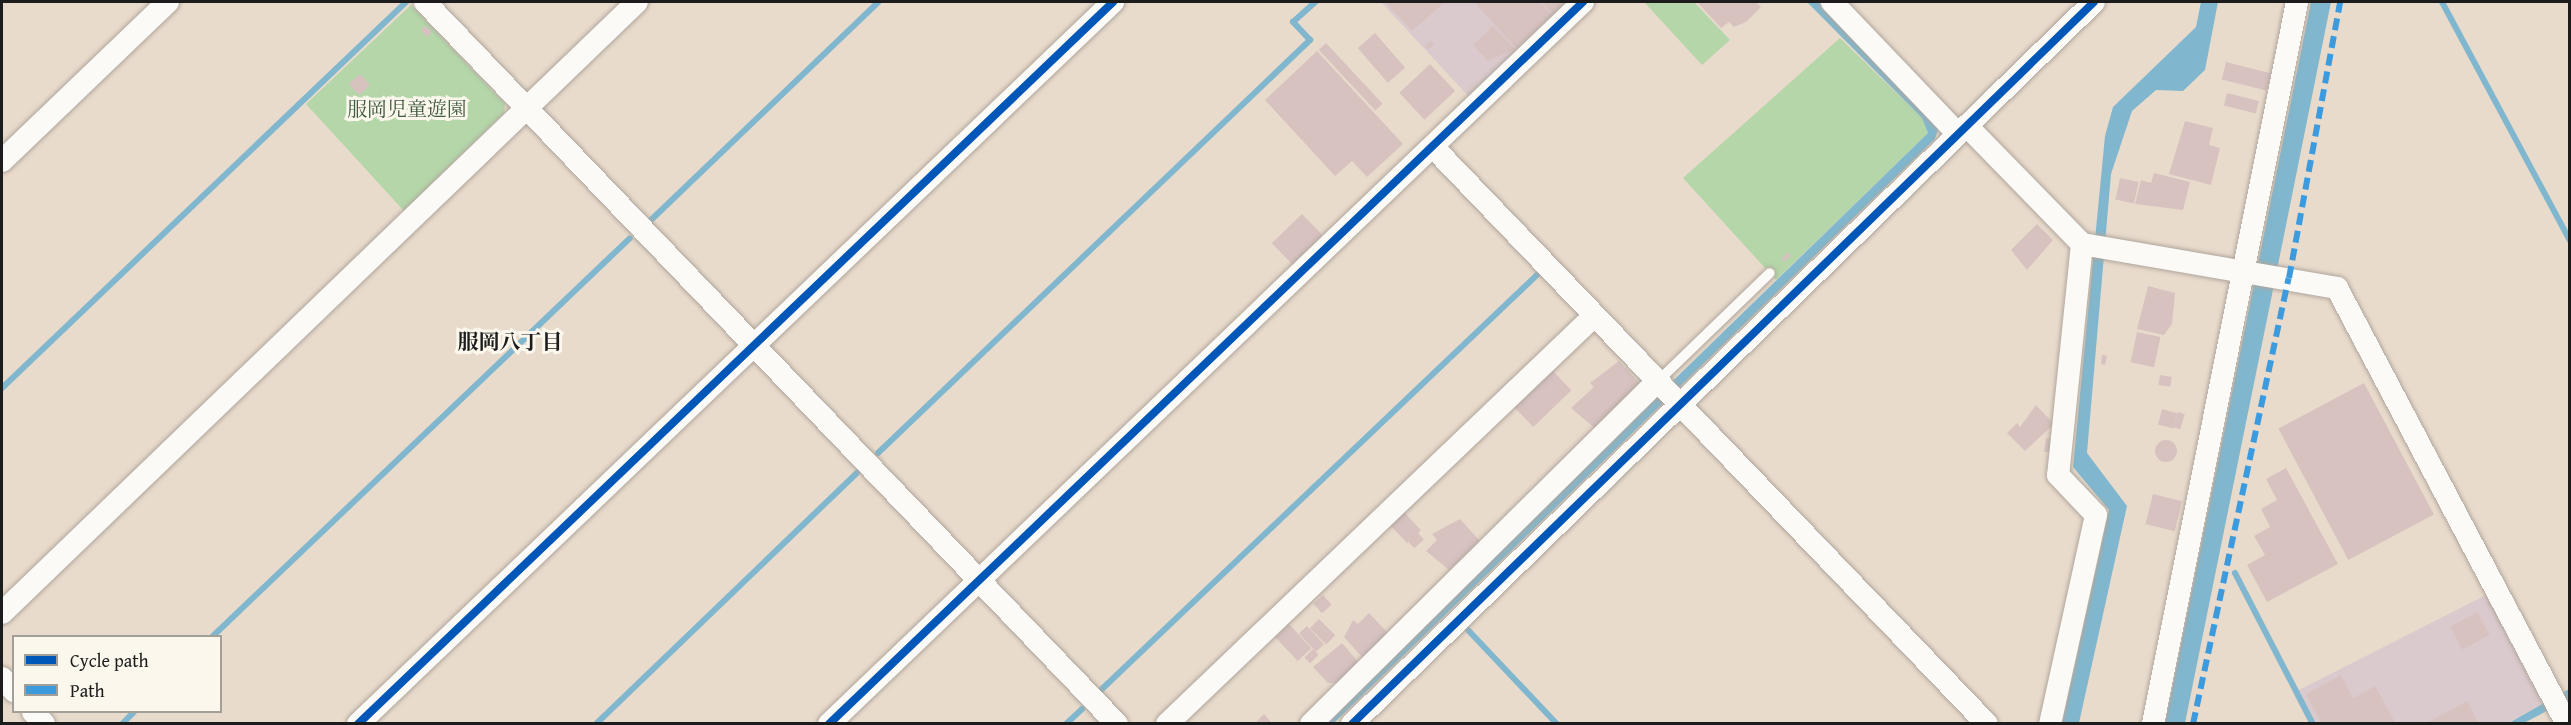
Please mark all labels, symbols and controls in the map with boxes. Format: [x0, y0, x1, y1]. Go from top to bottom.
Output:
park label: 服岡児童遊園 [347, 96, 467, 120]
district label: 服岡八丁目 [458, 329, 562, 355]
legend [12, 635, 222, 713]
text: Cycle path [70, 647, 149, 674]
text: Path [70, 677, 105, 704]

